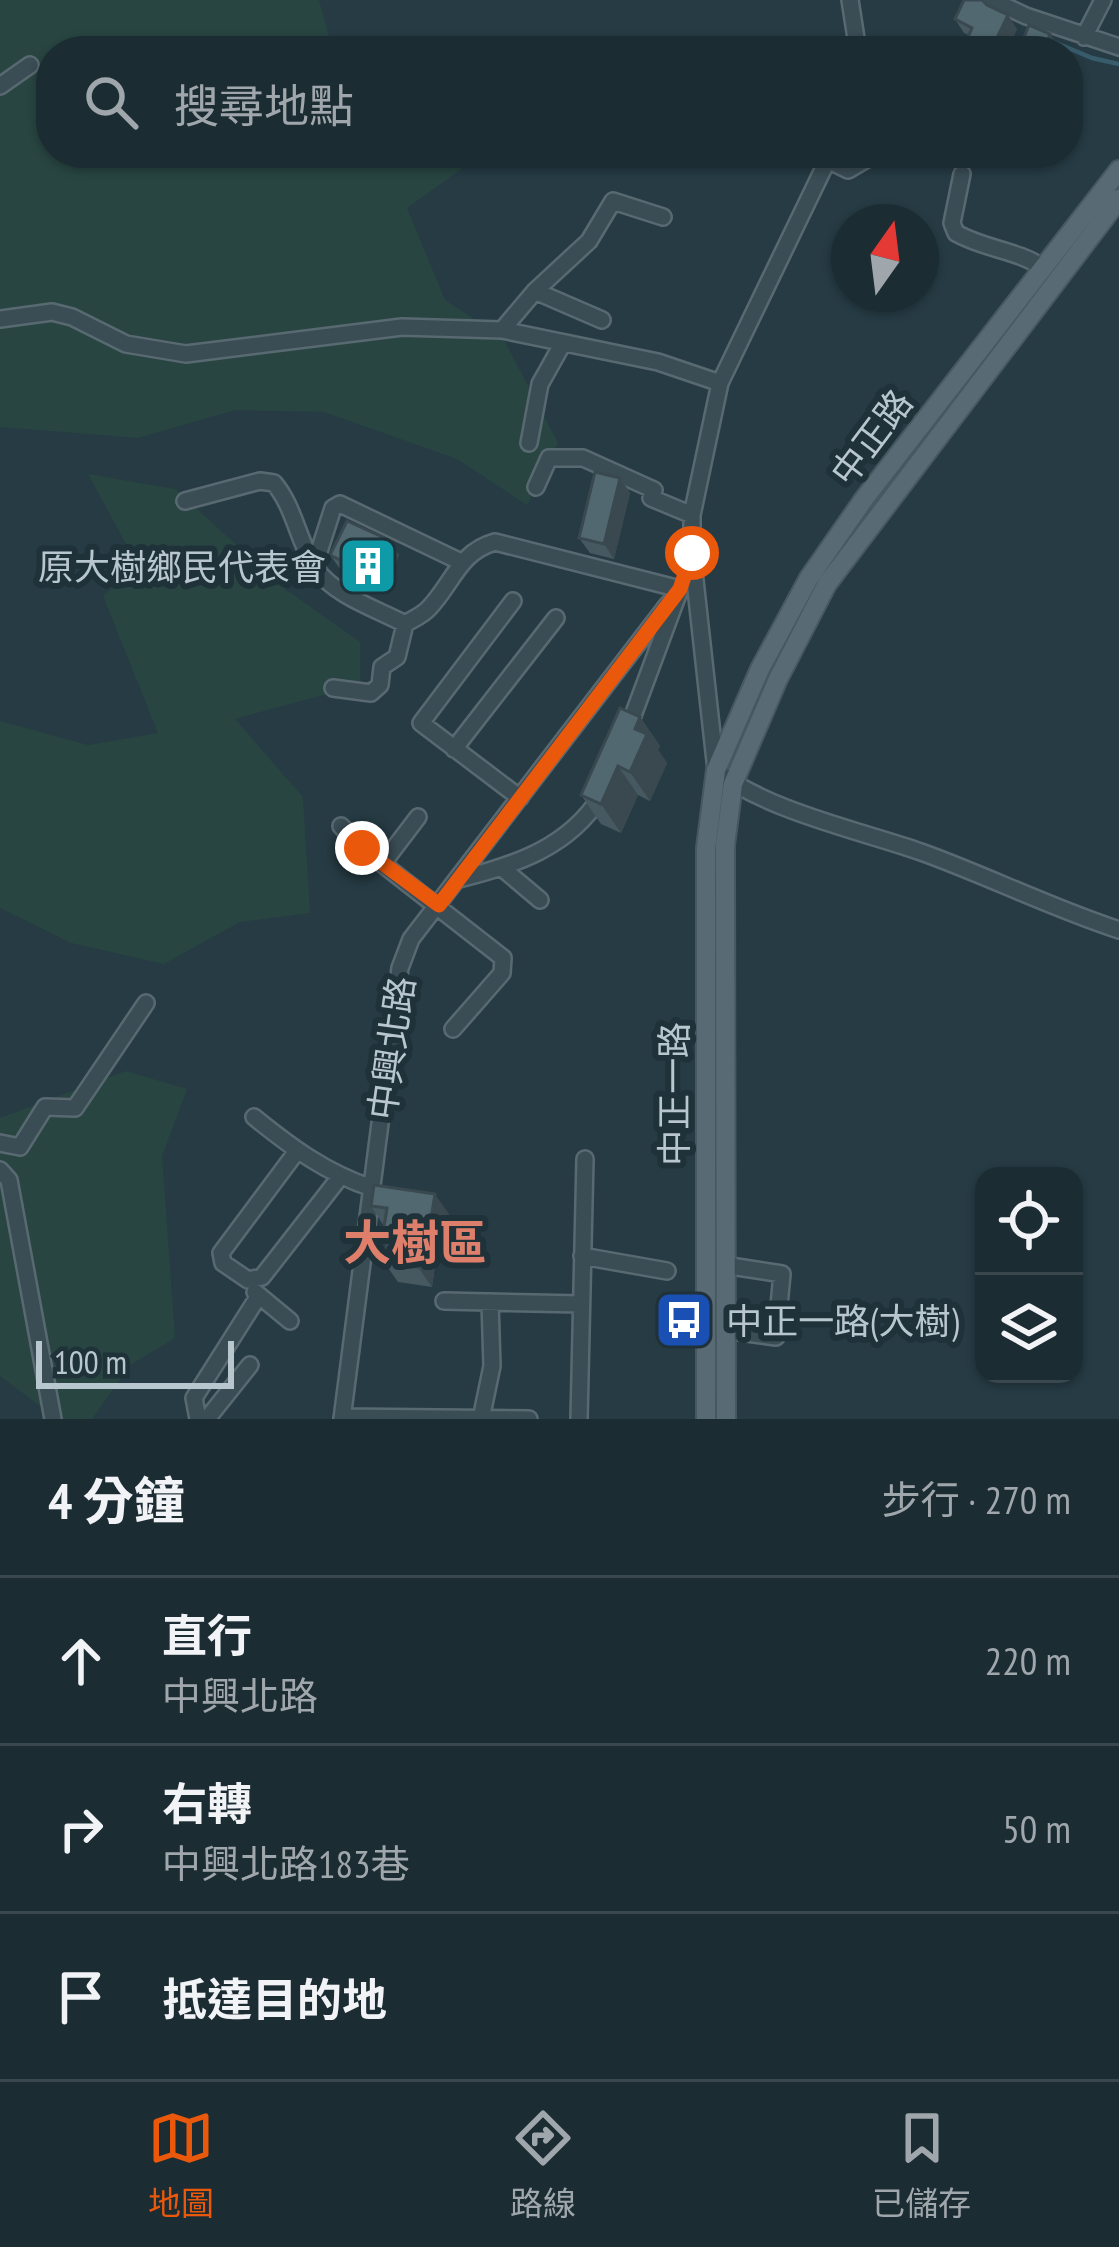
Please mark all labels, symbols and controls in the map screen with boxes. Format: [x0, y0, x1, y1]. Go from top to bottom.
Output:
search box [36, 36, 1083, 168]
icon: search [78, 69, 144, 135]
text: 搜尋地點 [174, 76, 354, 134]
north arrow [831, 204, 939, 312]
street label: 中正路 [820, 380, 922, 494]
route start [665, 526, 719, 580]
building icon: 原大樹鄉民代表會 [337, 535, 399, 597]
place label: 原大樹鄉民代表會 [38, 543, 326, 590]
route end [335, 821, 389, 875]
street label: 中興北路 [358, 973, 424, 1123]
street label: 中正一路 [650, 1022, 697, 1166]
map controls [975, 1167, 1083, 1383]
button: locate [975, 1167, 1083, 1275]
district label: 大樹區 [343, 1211, 487, 1273]
button: layers [975, 1275, 1083, 1383]
bus stop icon: 中正一路(大樹) [653, 1289, 715, 1351]
place label: 中正一路(大樹) [726, 1297, 959, 1344]
scale bar [36, 1335, 234, 1388]
text: 100 m [54, 1340, 127, 1383]
text: 4 分鐘 [48, 1467, 185, 1533]
text: 步行 · 270 m [882, 1474, 1071, 1525]
text: 直行 [162, 1606, 252, 1664]
icon: ahead [48, 1628, 114, 1694]
text: 220 m [985, 1635, 1071, 1686]
text: 中興北路 [162, 1670, 318, 1721]
text: 右轉 [162, 1774, 252, 1832]
icon: right [48, 1796, 114, 1862]
text: 50 m [1002, 1803, 1071, 1854]
text: 中興北路183巷 [162, 1838, 410, 1889]
icon: arrive [48, 1964, 114, 2030]
text: 抵達目的地 [162, 1970, 387, 2028]
tab: 地圖 [148, 2105, 214, 2225]
tab: 路線 [510, 2105, 576, 2225]
tab: 已儲存 [872, 2105, 971, 2225]

